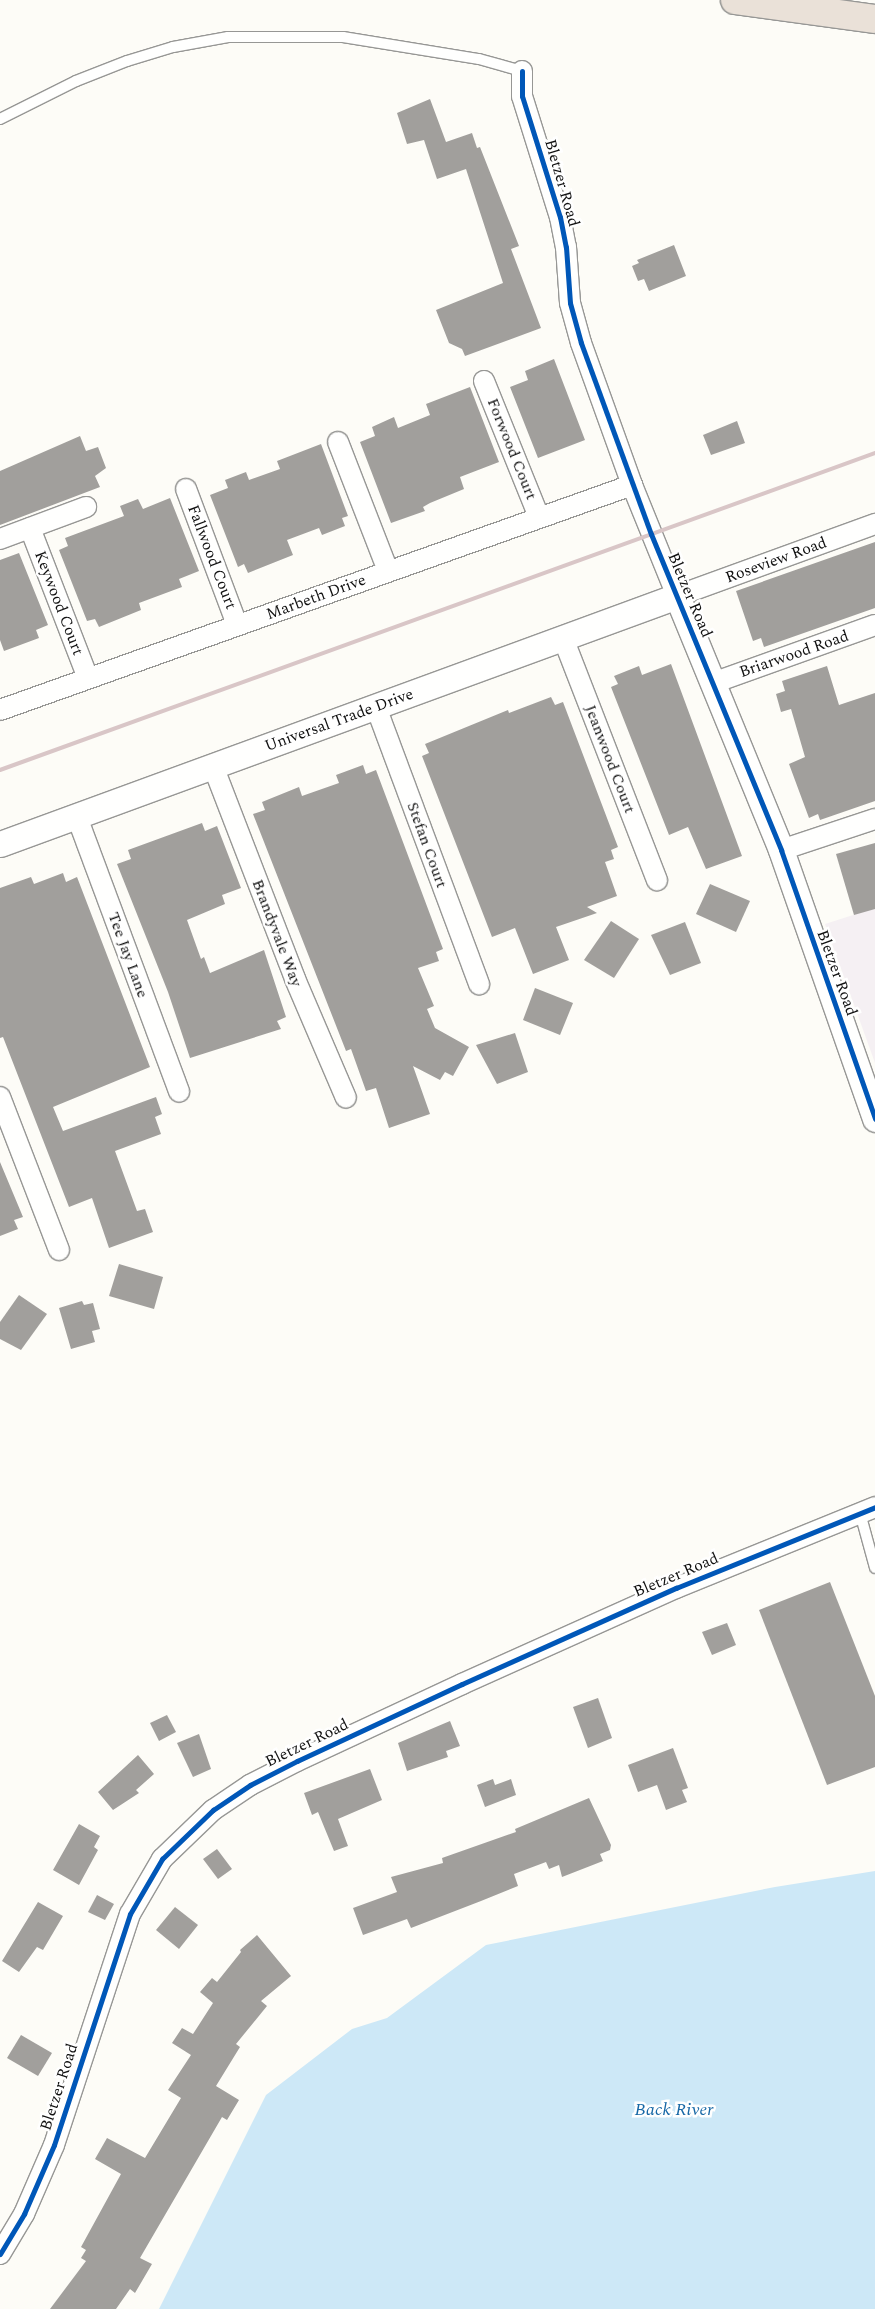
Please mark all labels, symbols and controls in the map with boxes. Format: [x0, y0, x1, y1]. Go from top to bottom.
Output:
street label: Bletzer Road [540, 137, 584, 229]
street label: Forwood Court [483, 395, 541, 503]
street label: Fallwood Court [183, 502, 241, 612]
street label: Roseview Road [723, 533, 829, 587]
street label: Keywood Court [30, 548, 88, 658]
street label: Bletzer Road [664, 550, 716, 640]
street label: Marbeth Drive [264, 570, 368, 624]
street label: Briarwood Road [737, 626, 851, 682]
street label: Universal Trade Drive [262, 684, 416, 756]
street label: Jeanwood Court [581, 702, 639, 816]
street label: Stefan Court [403, 799, 451, 891]
street label: Brandyvale Way [248, 877, 306, 989]
street label: Tee Jay Lane [104, 910, 152, 1000]
street label: Bletzer Road [813, 927, 861, 1019]
street label: Bletzer Road [631, 1549, 721, 1601]
street label: Bletzer Road [262, 1715, 352, 1771]
street label: Bletzer Road [36, 2041, 82, 2133]
water label: Back River [635, 2099, 713, 2121]

